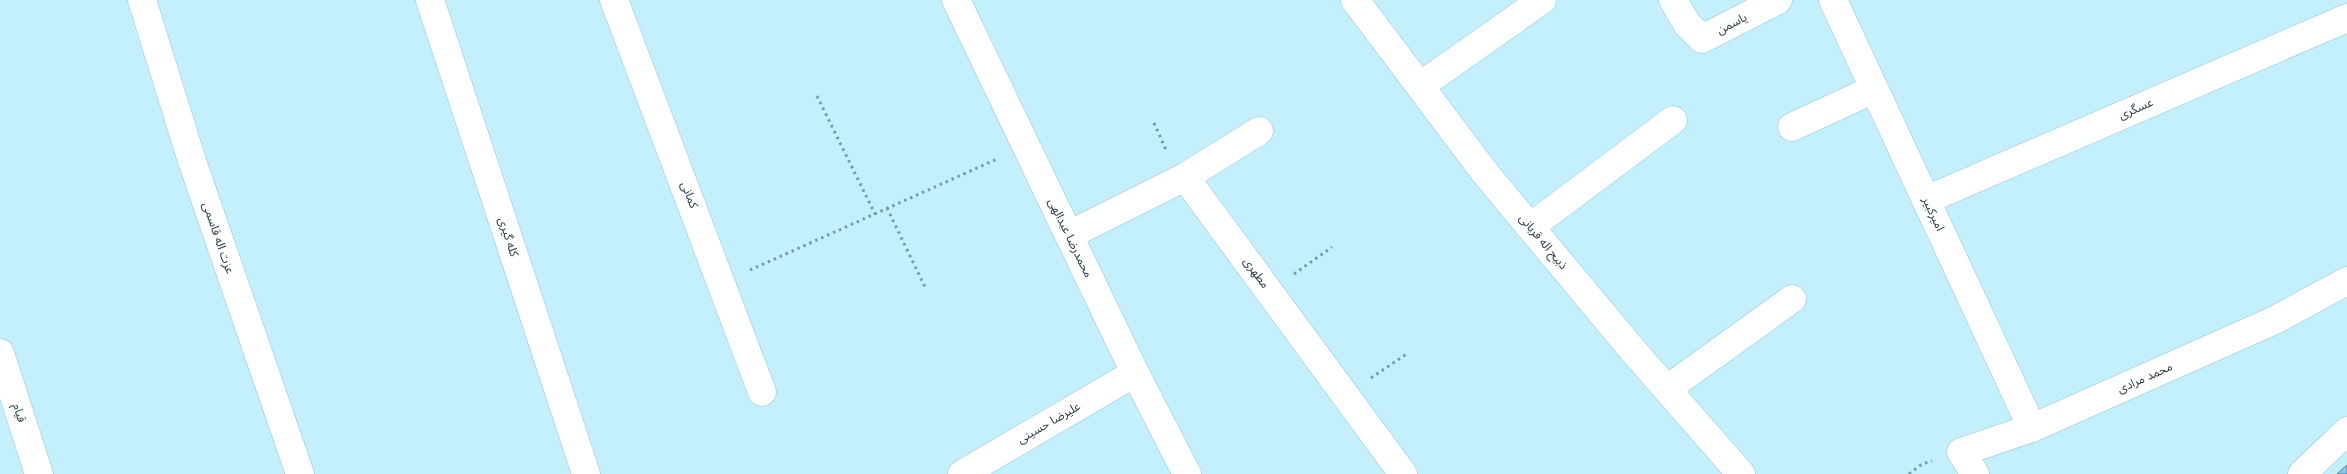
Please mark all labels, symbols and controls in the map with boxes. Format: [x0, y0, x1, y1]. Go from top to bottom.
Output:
street label: یاسمن [1712, 6, 1752, 42]
street label: عسگری [2114, 90, 2158, 128]
street label: کمانی [672, 178, 706, 213]
street label: امیرکبیر [1914, 191, 1952, 236]
street label: محمدرضا عبدالهی [1040, 194, 1100, 282]
street label: عزت اله قاسمی [194, 199, 242, 277]
street label: ذبیح اله قربانی [1512, 208, 1575, 276]
street label: کله گیری [490, 214, 527, 261]
street label: مطهری [1236, 252, 1276, 294]
street label: محمد مرادی [2113, 355, 2177, 401]
street label: علیرضا حسینی [1012, 395, 1086, 451]
street label: قیام [4, 400, 34, 426]

